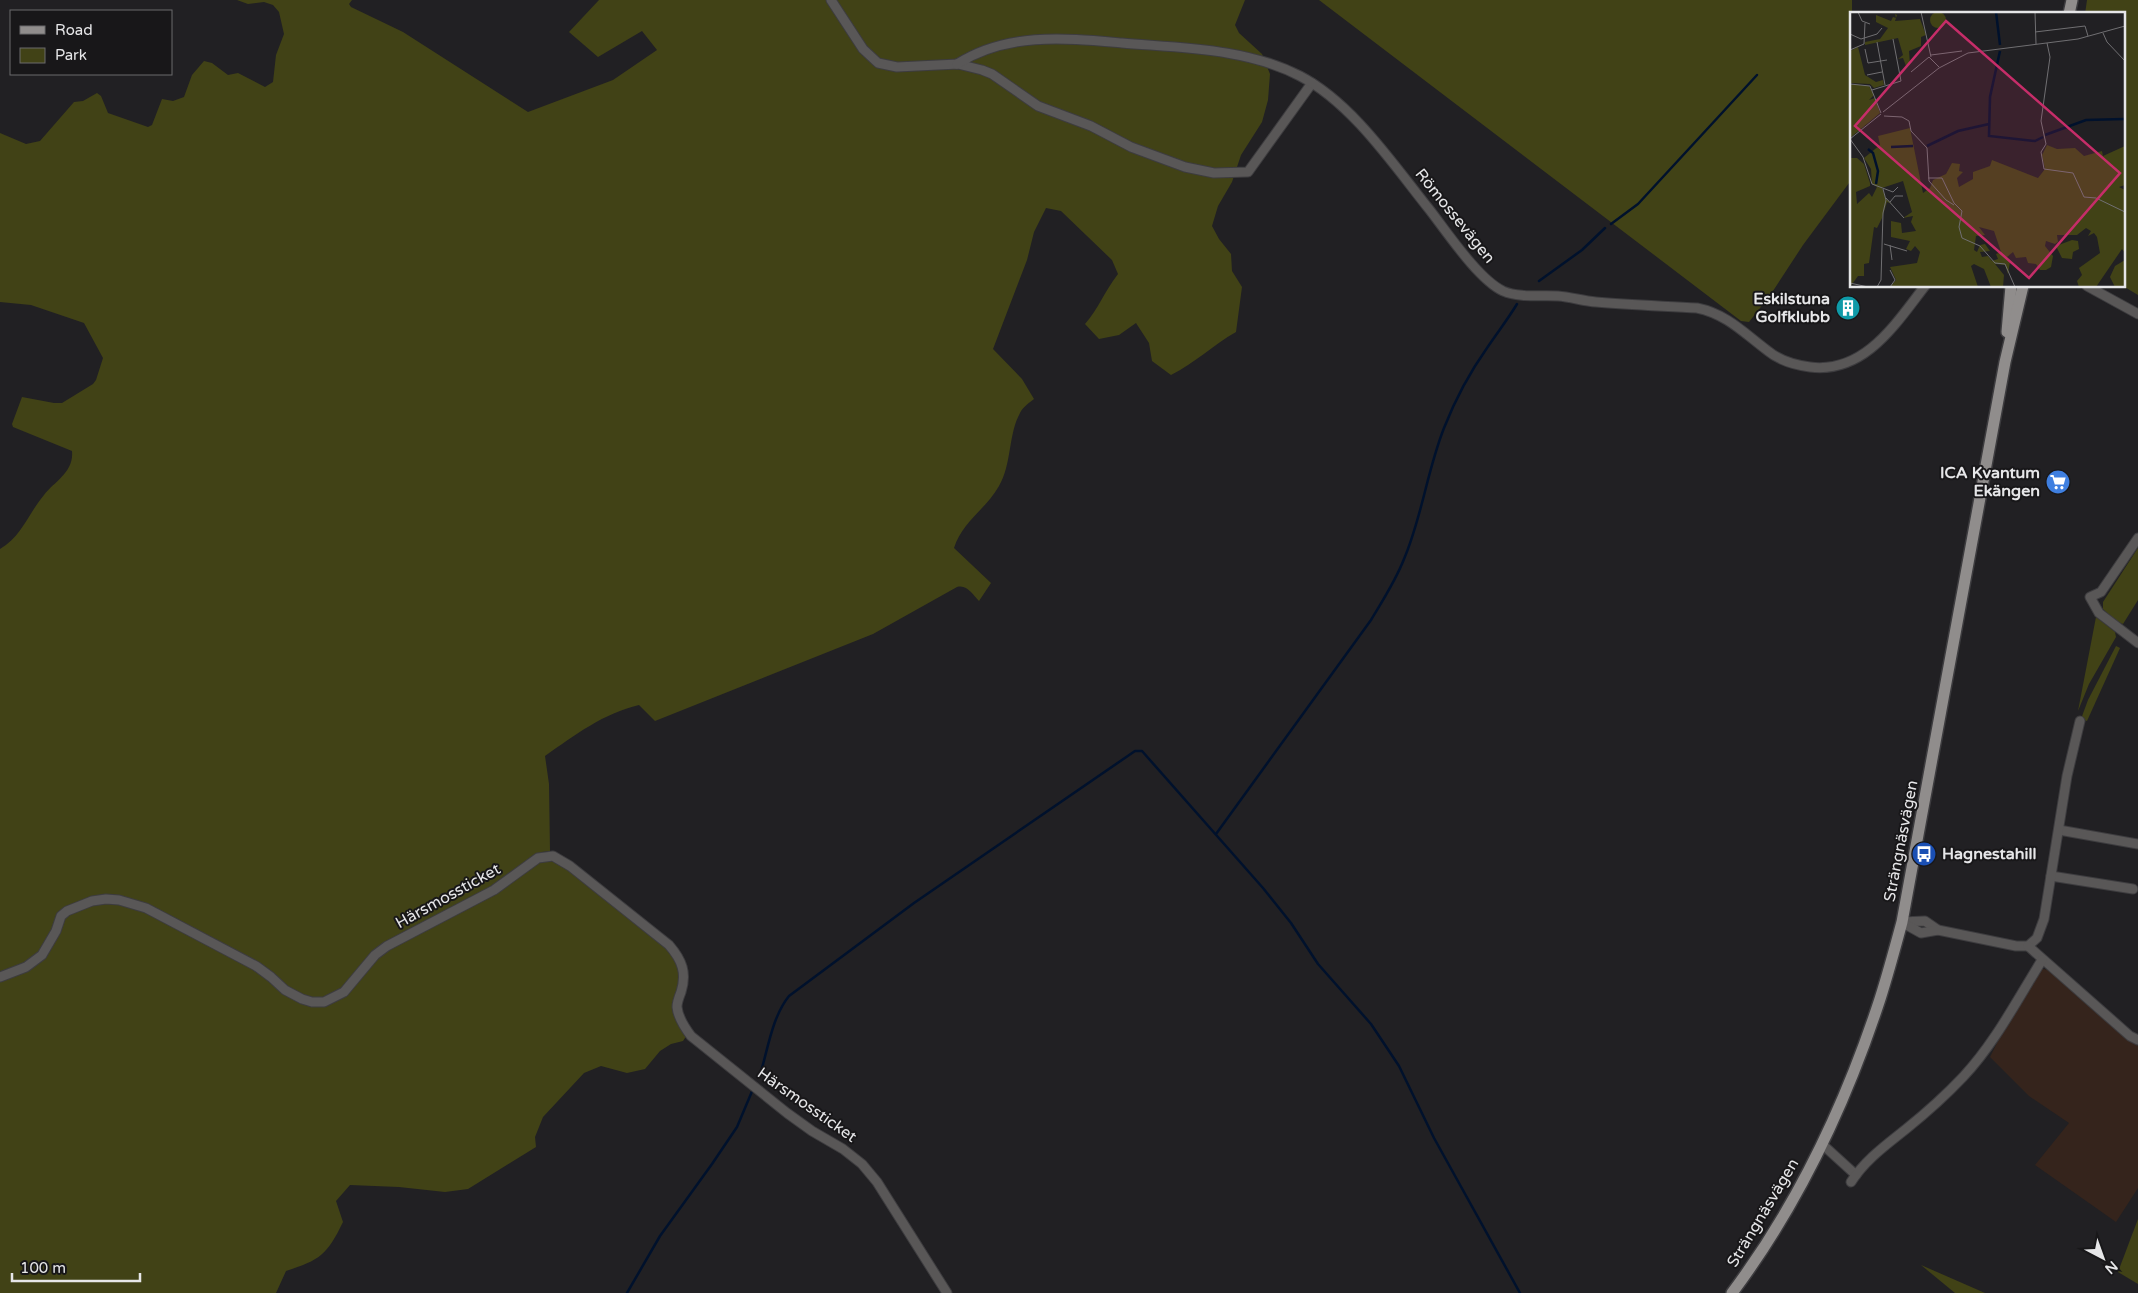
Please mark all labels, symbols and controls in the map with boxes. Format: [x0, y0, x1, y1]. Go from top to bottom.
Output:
legend [10, 10, 172, 75]
inset map [1850, 12, 2126, 288]
text: Road [55, 21, 93, 39]
text: Park [55, 46, 87, 64]
street label: Römossevägen [1411, 165, 1499, 267]
place label: Eskilstuna Golfklubb [1753, 289, 1830, 327]
building icon: Eskilstuna Golfklubb [1835, 295, 1861, 321]
place label: ICA Kvantum Ekängen [1940, 463, 2040, 501]
supermarket icon: ICA Kvantum Ekängen [2045, 469, 2071, 495]
street label: Strängnäsvägen [1879, 779, 1923, 903]
bus stop icon: Hagnestahill [1911, 841, 1937, 867]
place label: Hagnestahill [1942, 844, 2036, 864]
street label: Härsmossticket [392, 859, 504, 933]
street label: Härsmossticket [753, 1063, 861, 1147]
street label: Strängnäsvägen [1723, 1155, 1803, 1271]
north arrow [2078, 1233, 2128, 1283]
scale bar [12, 1250, 140, 1282]
text: N [2101, 1257, 2121, 1278]
text: 100 m [20, 1259, 66, 1277]

